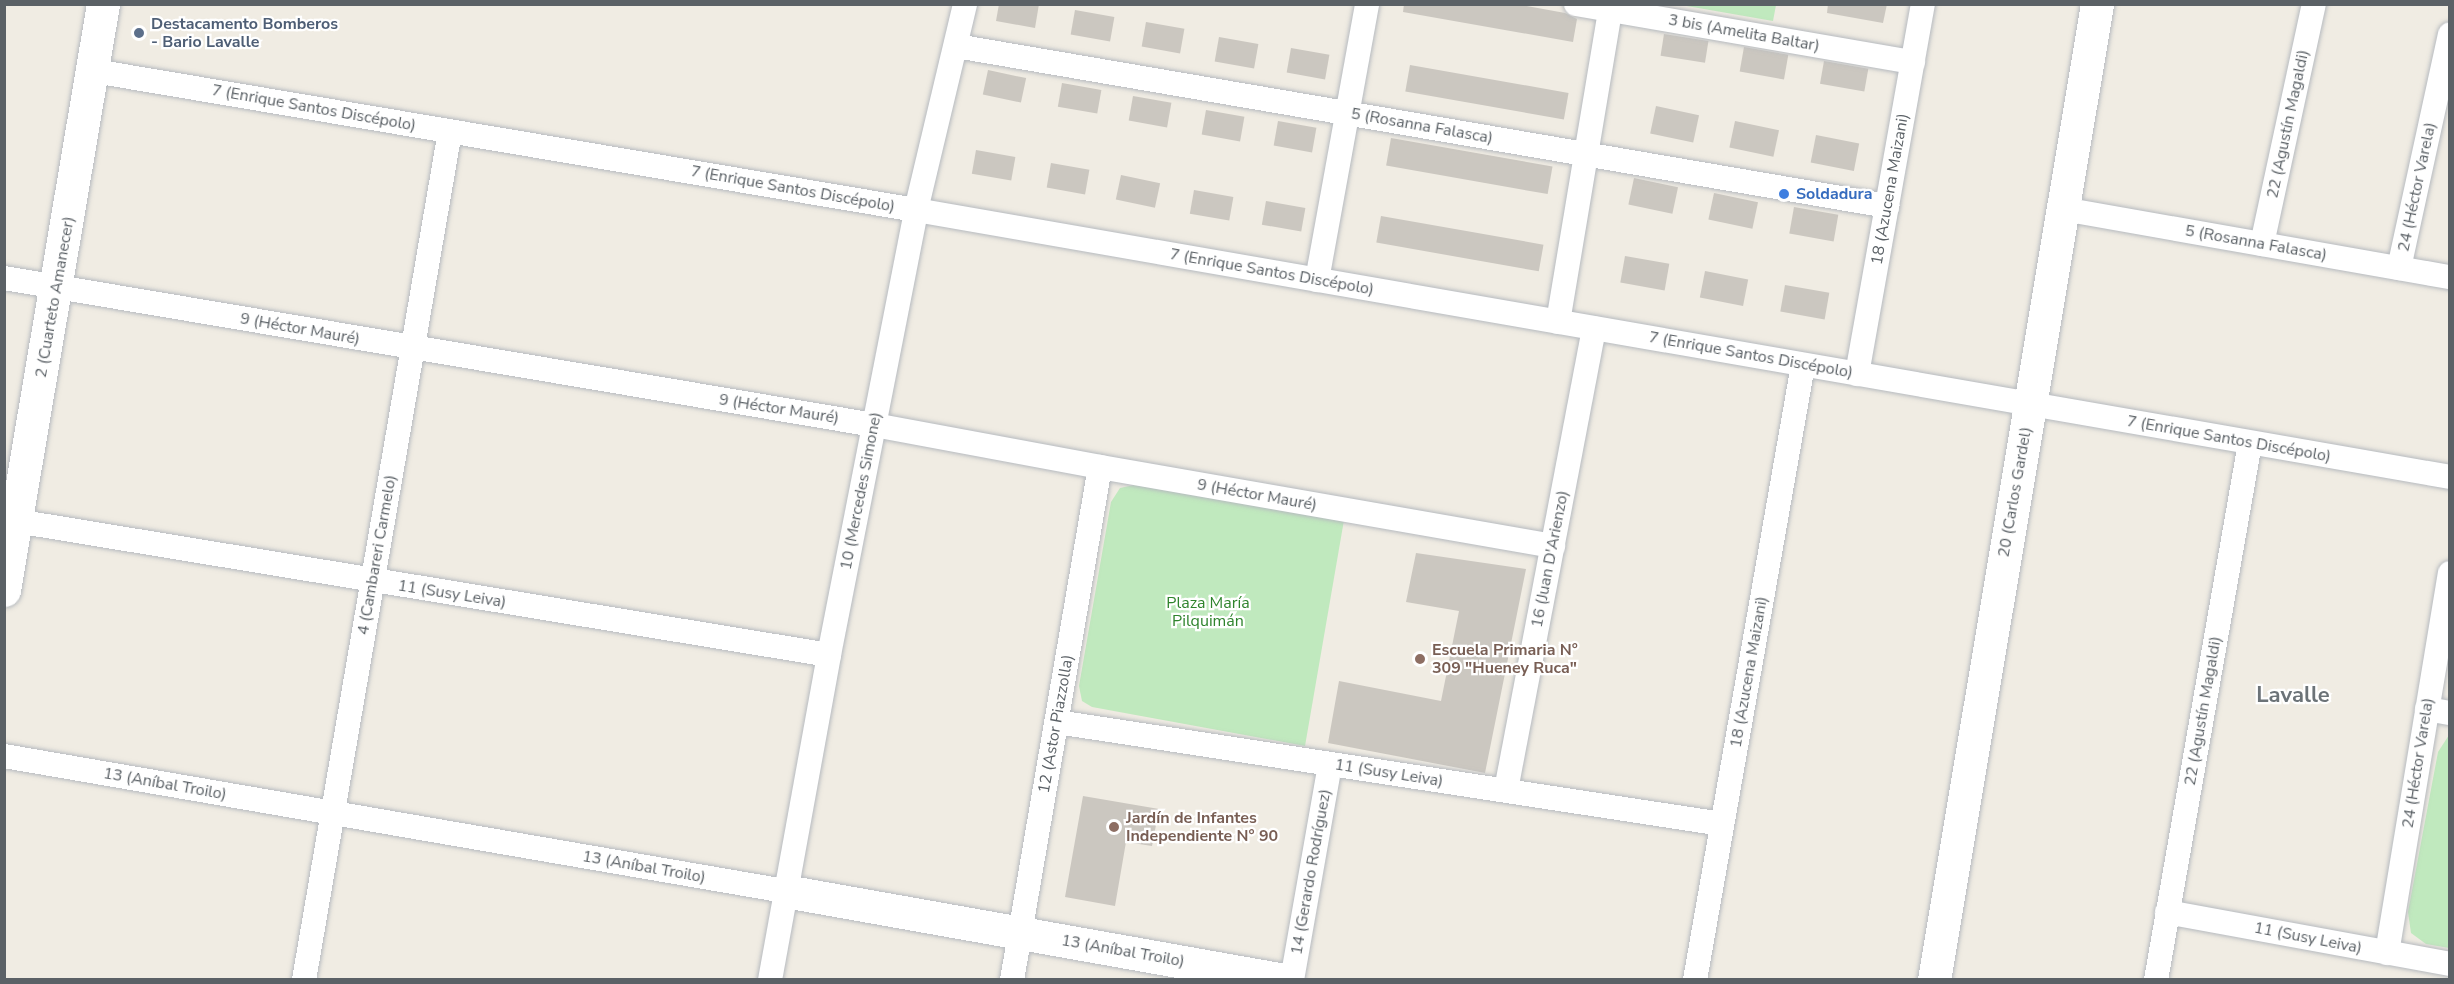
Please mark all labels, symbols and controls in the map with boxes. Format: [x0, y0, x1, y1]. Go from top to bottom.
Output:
street label: 3 bis (Amelita Baltar) [1667, 10, 1821, 56]
place label: Destacamento Bomberos - Bario Lavalle [151, 14, 338, 52]
marker: Destacamento Bomberos - Bario Lavalle [132, 26, 146, 40]
street label: 22 (Agustín Magaldi) [2263, 48, 2313, 200]
street label: 7 (Enrique Santos Discépolo) [210, 81, 418, 135]
street label: 5 (Rosanna Falasca) [1349, 104, 1495, 148]
street label: 18 (Azucena Maizani) [1867, 112, 1913, 266]
street label: 24 (Héctor Varela) [2394, 121, 2440, 253]
street label: 7 (Enrique Santos Discépolo) [689, 162, 897, 216]
place label: Soldadura [1796, 184, 1872, 204]
marker: Soldadura [1777, 187, 1791, 201]
street label: 2 (Cuarteto Amanecer) [31, 215, 79, 379]
street label: 5 (Rosanna Falasca) [2183, 221, 2329, 265]
street label: 7 (Enrique Santos Discépolo) [1168, 245, 1376, 299]
street label: 9 (Héctor Mauré) [239, 309, 361, 349]
street label: 7 (Enrique Santos Discépolo) [1647, 328, 1855, 382]
street label: 9 (Héctor Mauré) [718, 390, 840, 428]
street label: 10 (Mercedes Simone) [836, 411, 886, 571]
street label: 7 (Enrique Santos Discépolo) [2125, 412, 2333, 466]
street label: 20 (Carlos Gardel) [1994, 425, 2036, 559]
street label: 4 (Cambareri Carmelo) [353, 473, 401, 637]
street label: 9 (Héctor Mauré) [1196, 475, 1318, 515]
street label: 16 (Juan D'Arienzo) [1527, 489, 1573, 629]
street label: 11 (Susy Leiva) [396, 576, 508, 612]
park label: Plaza María Pilquimán [1166, 593, 1250, 631]
street label: 18 (Azucena Maizani) [1726, 595, 1772, 749]
street label: 22 (Agustín Magaldi) [2180, 635, 2226, 787]
place label: Escuela Primaria N° 309 "Hueney Ruca" [1432, 640, 1578, 678]
marker: Escuela Primaria N° 309 "Hueney Ruca" [1413, 652, 1427, 666]
street label: 12 (Astor Piazzolla) [1034, 653, 1078, 795]
district label: Lavalle [2256, 683, 2330, 709]
street label: 24 (Héctor Varela) [2398, 696, 2438, 830]
street label: 11 (Susy Leiva) [1333, 755, 1445, 791]
street label: 13 (Aníbal Troilo) [102, 764, 228, 804]
street label: 14 (Gerardo Rodríguez) [1287, 788, 1335, 956]
place label: Jardín de Infantes Independiente N° 90 [1126, 808, 1278, 846]
marker: Jardín de Infantes Independiente N° 90 [1107, 820, 1121, 834]
street label: 13 (Aníbal Troilo) [581, 847, 707, 887]
street label: 11 (Susy Leiva) [2252, 918, 2364, 958]
street label: 13 (Aníbal Troilo) [1060, 931, 1186, 971]

